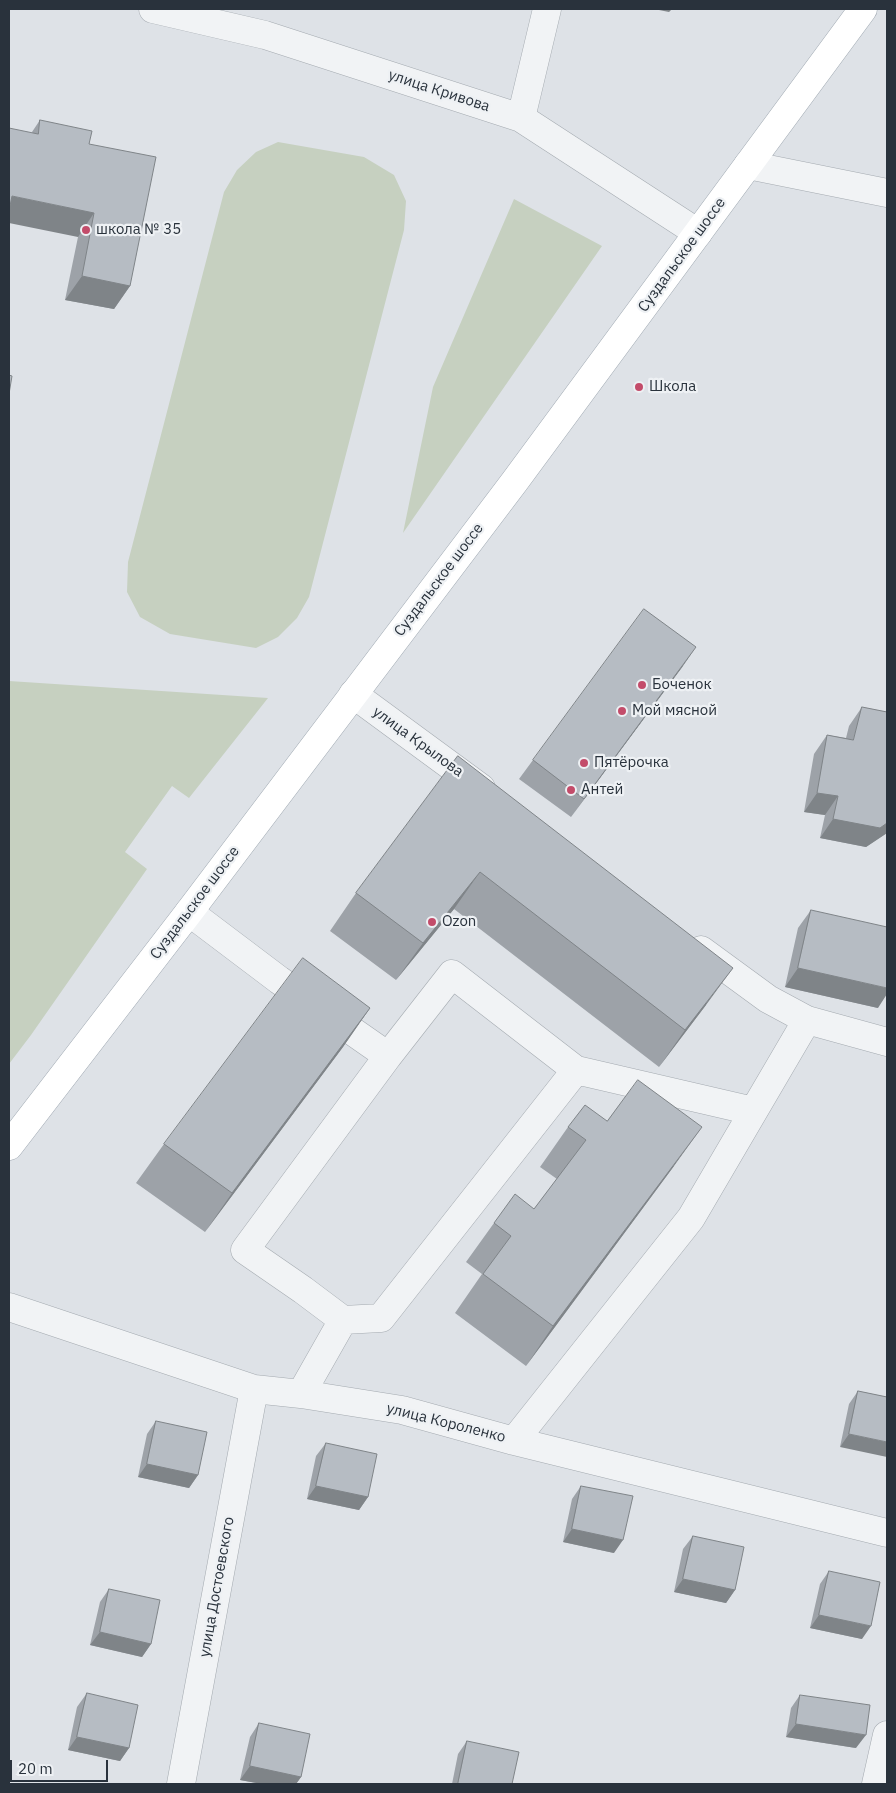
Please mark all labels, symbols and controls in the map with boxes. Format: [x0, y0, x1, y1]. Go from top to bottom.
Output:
street label: улица Кривова [386, 66, 492, 116]
street label: Суздальское шоссе [634, 194, 730, 316]
place label: школа № 35 [96, 221, 181, 239]
marker: школа № 35 [80, 224, 92, 236]
place label: Школа [649, 378, 696, 396]
marker: Школа [633, 381, 645, 393]
street label: Суздальское шоссе [391, 520, 487, 640]
place label: Боченок [652, 676, 712, 694]
marker: Боченок [636, 679, 648, 691]
place label: Мой мясной [632, 702, 717, 720]
street label: улица Крылова [369, 703, 467, 781]
marker: Мой мясной [616, 705, 628, 717]
place label: Пятёрочка [594, 754, 669, 772]
marker: Пятёрочка [578, 757, 590, 769]
place label: Антей [581, 781, 623, 799]
marker: Антей [565, 784, 577, 796]
street label: Суздальское шоссе [147, 843, 243, 963]
place label: Ozon [442, 913, 476, 931]
marker: Ozon [426, 916, 438, 928]
street label: улица Короленко [385, 1400, 507, 1446]
street label: улица Достоевского [196, 1515, 238, 1659]
scale bar [12, 1750, 110, 1782]
text: 20 m [18, 1759, 53, 1778]

